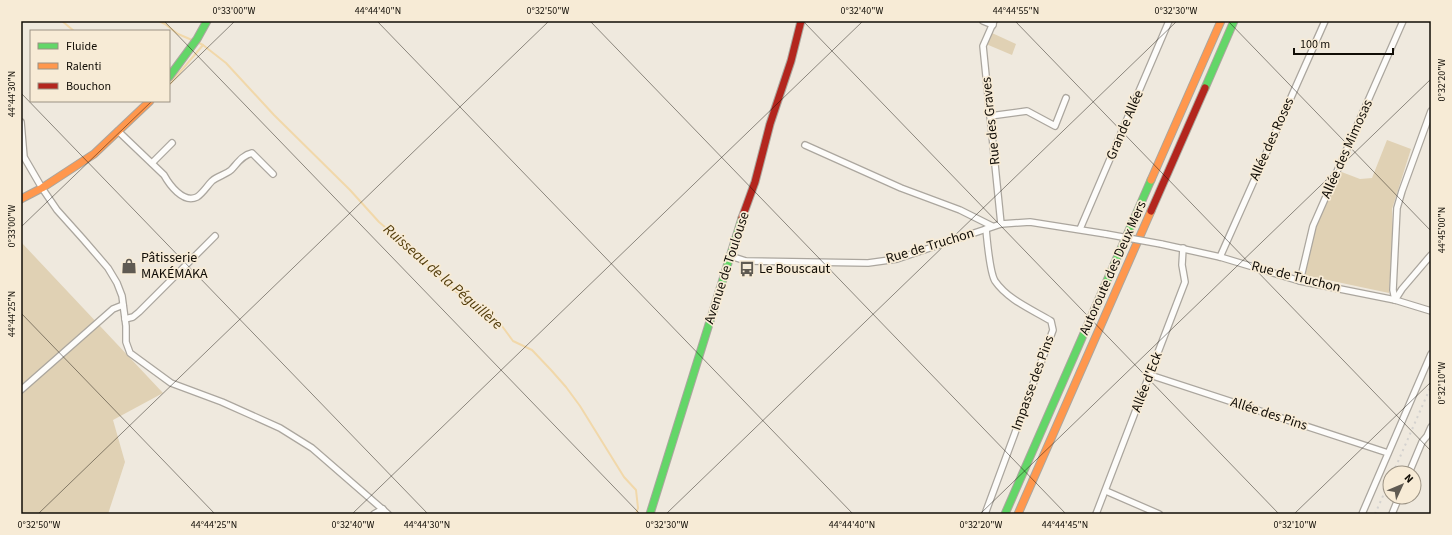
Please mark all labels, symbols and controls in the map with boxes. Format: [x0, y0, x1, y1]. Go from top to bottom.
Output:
text: 0°33'00"W [213, 4, 256, 18]
text: 44°44'40"N [355, 4, 401, 18]
text: 0°32'50"W [527, 4, 570, 18]
text: 0°32'40"W [841, 4, 884, 18]
text: 44°44'55"N [993, 4, 1039, 18]
text: 0°32'30"W [1155, 4, 1198, 18]
legend [30, 30, 170, 102]
scale bar [1294, 30, 1393, 56]
text: 100 m [1300, 36, 1330, 53]
text: Fluide [66, 38, 97, 55]
text: Ralenti [66, 58, 101, 75]
text: 0°32'20"W [1435, 58, 1449, 101]
text: 44°44'30"N [5, 71, 19, 117]
street label: Rue des Graves [976, 76, 1006, 166]
text: Bouchon [66, 78, 111, 95]
street label: Grande Allée [1101, 87, 1149, 163]
street label: Allée des Roses [1245, 94, 1299, 184]
street label: Allée des Mimosas [1316, 96, 1378, 202]
street label: Autoroute des Deux Mers [1074, 198, 1152, 338]
text: 0°33'00"W [5, 204, 19, 247]
text: 44°45'00"N [1435, 207, 1449, 253]
street label: Avenue de Toulouse [699, 209, 755, 327]
water label: Ruisseau de la Péguillère [379, 219, 507, 335]
street label: Rue de Truchon [883, 223, 977, 269]
place label: Pâtisserie MAKÉMAKA [141, 248, 208, 284]
street label: Rue de Truchon [1249, 256, 1343, 298]
shop icon: Pâtisserie MAKÉMAKA [120, 257, 138, 275]
place label: Le Bouscaut [759, 259, 831, 279]
bus stop icon: Le Bouscaut [738, 260, 756, 278]
text: 44°44'25"N [5, 291, 19, 337]
street label: Impasse des Pins [1007, 333, 1059, 433]
street label: Allée d'Eck [1126, 349, 1168, 415]
text: 0°32'10"W [1435, 361, 1449, 404]
street label: Allée des Pins [1228, 392, 1310, 436]
north arrow [1382, 465, 1422, 505]
text: N [1401, 471, 1417, 486]
text: 0°32'50"W [18, 518, 61, 532]
text: 44°44'25"N [191, 518, 237, 532]
text: 0°32'40"W [332, 518, 375, 532]
text: 44°44'30"N [404, 518, 450, 532]
text: 0°32'30"W [646, 518, 689, 532]
text: 44°44'40"N [829, 518, 875, 532]
text: 0°32'20"W [960, 518, 1003, 532]
text: 44°44'45"N [1042, 518, 1088, 532]
text: 0°32'10"W [1274, 518, 1317, 532]

